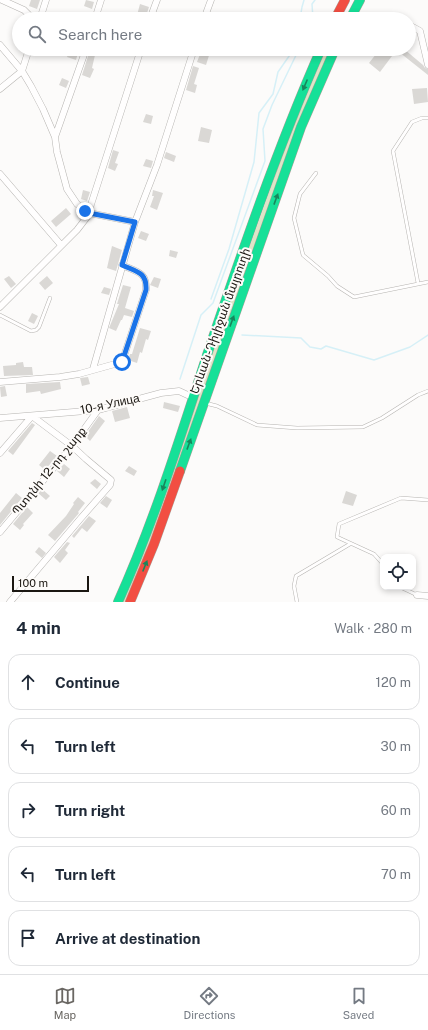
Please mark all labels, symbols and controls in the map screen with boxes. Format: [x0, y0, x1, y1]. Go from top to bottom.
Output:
search box [12, 12, 416, 56]
icon: search [26, 23, 48, 45]
text: Search here [58, 26, 142, 43]
one-way arrow [302, 79, 308, 90]
one-way arrow [273, 192, 279, 204]
route end [76, 202, 94, 220]
street label: Երևան-Դիլիջան մայրուղի [187, 246, 253, 396]
one-way arrow [230, 315, 236, 327]
route start [113, 353, 131, 371]
street label: 10-я Улица [79, 391, 141, 417]
street label: Պտղնի 12-րդ շարք [9, 424, 89, 518]
one-way arrow [186, 437, 192, 449]
one-way arrow [161, 479, 167, 491]
map controls [380, 554, 416, 590]
button: locate [380, 554, 416, 590]
one-way arrow [143, 560, 149, 572]
scale bar [12, 574, 89, 593]
text: 100 m [18, 577, 48, 589]
text: 4 min [16, 618, 61, 638]
text: Walk · 280 m [334, 621, 412, 636]
icon: ahead [17, 671, 39, 693]
text: Continue [55, 674, 120, 691]
text: 120 m [376, 675, 411, 690]
icon: left [17, 735, 39, 757]
text: Turn left [55, 738, 116, 755]
text: 30 m [381, 739, 411, 754]
icon: right [17, 799, 39, 821]
text: Turn right [55, 802, 125, 819]
text: 60 m [381, 803, 411, 818]
icon: left [17, 863, 39, 885]
text: Turn left [55, 866, 116, 883]
text: 70 m [381, 867, 411, 882]
icon: arrive [17, 927, 39, 949]
text: Arrive at destination [55, 930, 200, 947]
tab: Map [54, 985, 76, 1021]
tab: Directions [184, 985, 235, 1021]
tab: Saved [343, 985, 374, 1021]

